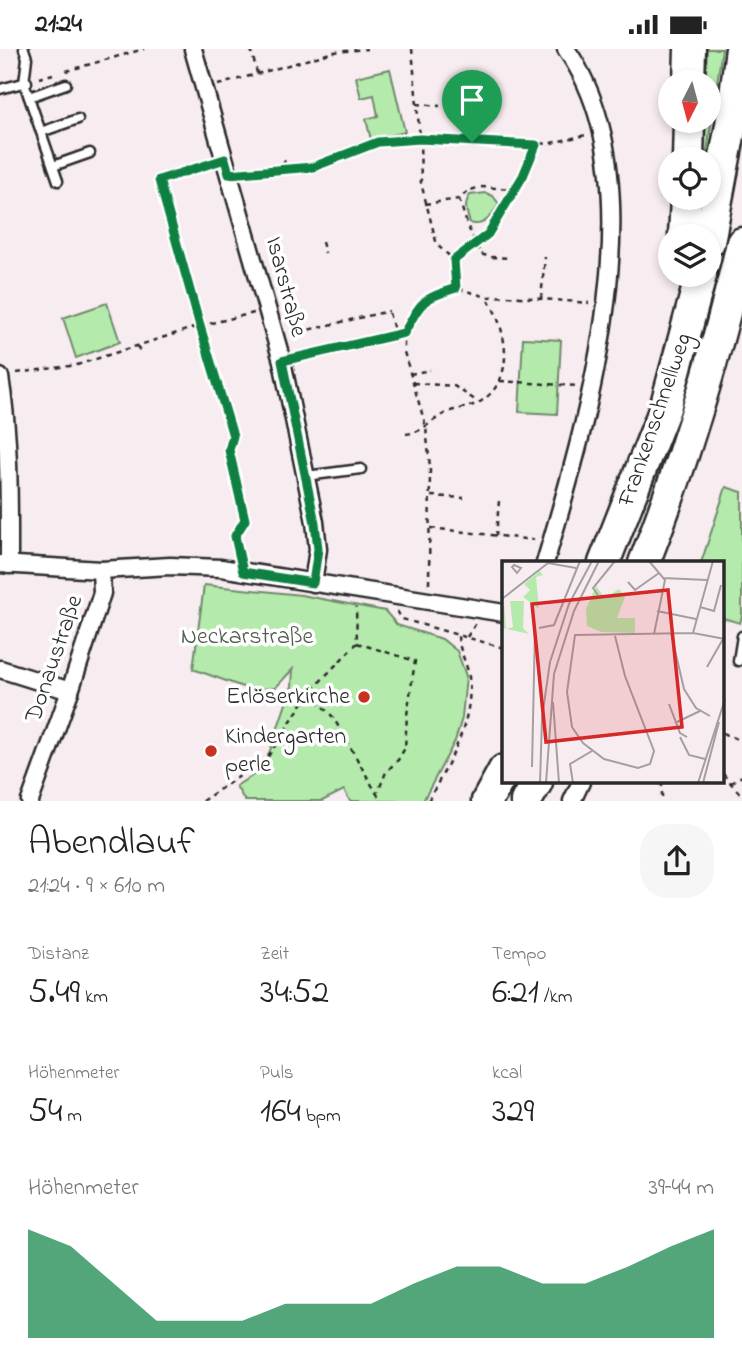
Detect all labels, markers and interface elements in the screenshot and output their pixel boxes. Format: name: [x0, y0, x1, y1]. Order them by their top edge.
text: 21:24: [35, 6, 82, 44]
pin: [442, 70, 502, 142]
north arrow: [658, 70, 721, 133]
map controls: [658, 70, 721, 287]
icon: arrive: [453, 81, 491, 119]
button: locate: [658, 147, 721, 210]
button: layers: [658, 224, 721, 287]
street label: Isarstraße: [255, 233, 315, 341]
street label: Frankenschnellweg: [610, 329, 702, 512]
inset map: [502, 561, 724, 783]
street label: Donaustraße: [17, 590, 93, 728]
park label: Neckarstraße: [181, 620, 313, 655]
place label: Erlöserkirche: [226, 680, 350, 715]
marker: Erlöserkirche: [356, 689, 372, 705]
place label: Kindergarten perle: [225, 720, 346, 783]
marker: Kindergarten perle: [203, 743, 219, 759]
text: Abendlauf: [28, 816, 195, 872]
button: share: [640, 824, 714, 898]
text: 21:24 · 9 × 610 m: [28, 870, 165, 903]
text: Distanz: [28, 941, 89, 968]
text: Zeit: [260, 941, 289, 968]
text: Tempo: [492, 941, 546, 968]
text: 5.49: [28, 968, 80, 1019]
text: 34:52: [260, 968, 329, 1019]
text: 6:21: [492, 968, 539, 1019]
text: km: [80, 984, 108, 1011]
text: /km: [539, 984, 573, 1011]
text: Höhenmeter: [28, 1060, 119, 1087]
text: Puls: [260, 1060, 294, 1087]
text: kcal: [492, 1060, 522, 1087]
text: 54: [28, 1087, 62, 1138]
text: 164: [260, 1087, 301, 1138]
text: 329: [492, 1087, 534, 1138]
text: m: [62, 1103, 82, 1130]
text: bpm: [301, 1103, 341, 1130]
text: Höhenmeter: [28, 1172, 139, 1205]
text: 39–44 m: [648, 1172, 714, 1205]

